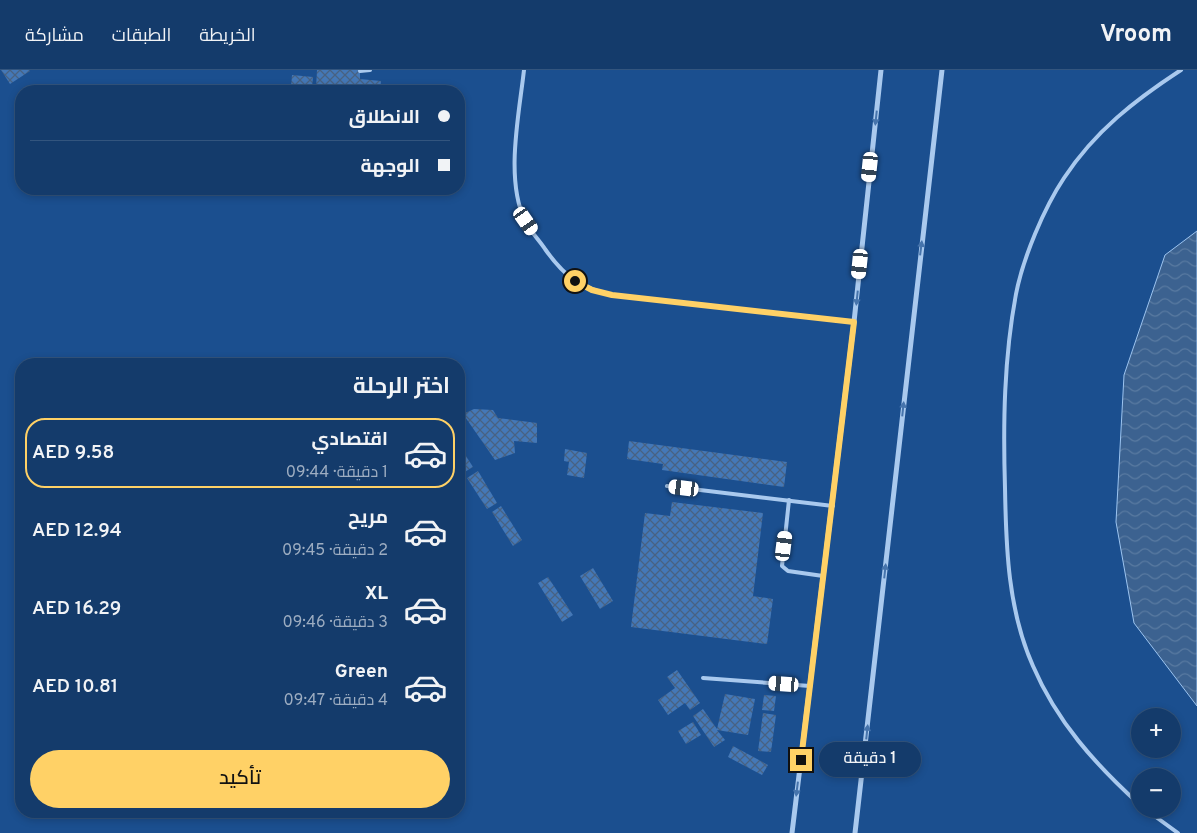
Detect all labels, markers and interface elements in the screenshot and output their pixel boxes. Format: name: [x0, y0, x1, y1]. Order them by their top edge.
text: Vroom: [1100, 20, 1172, 50]
text: مشاركة: [25, 25, 84, 48]
text: الطبقات: [112, 25, 171, 48]
text: الخريطة: [199, 25, 256, 48]
text: الانطلاق: [349, 106, 420, 130]
one-way arrow: [871, 111, 879, 127]
car: [860, 151, 879, 183]
text: الوجهة: [360, 155, 420, 179]
car: [511, 204, 540, 238]
one-way arrow: [917, 240, 925, 256]
car: [850, 248, 869, 280]
route start: [564, 270, 586, 292]
one-way arrow: [853, 290, 861, 306]
text: اختر الرحلة: [353, 374, 450, 401]
one-way arrow: [899, 401, 907, 417]
text: اقتصادي: [312, 428, 388, 452]
icon: car: [403, 431, 448, 476]
text: AED 9.58: [32, 441, 114, 465]
text: 1 دقيقة · 09:44: [286, 463, 388, 483]
car: [668, 479, 699, 497]
text: مريح: [348, 506, 388, 530]
icon: car: [403, 509, 448, 554]
text: AED 12.94: [32, 519, 122, 543]
car: [774, 530, 793, 562]
text: 2 دقيقة · 09:45: [282, 541, 388, 561]
one-way arrow: [881, 563, 889, 579]
text: XL: [365, 582, 388, 606]
icon: car: [403, 587, 448, 632]
text: AED 16.29: [32, 597, 121, 621]
text: 3 دقيقة · 09:46: [283, 613, 388, 633]
text: Green: [335, 660, 388, 684]
icon: car: [403, 665, 448, 710]
text: AED 10.81: [32, 675, 118, 699]
car: [768, 675, 799, 693]
text: 4 دقيقة · 09:47: [284, 691, 388, 711]
map controls: [1131, 708, 1181, 818]
button: +: [1131, 708, 1181, 758]
one-way arrow: [863, 724, 871, 740]
callout: 1 دقيقة: [818, 742, 921, 778]
route end: [790, 749, 812, 771]
text: 1 دقيقة: [844, 749, 896, 769]
button: تأكيد: [30, 750, 450, 808]
button: −: [1131, 768, 1181, 818]
one-way arrow: [793, 781, 801, 797]

